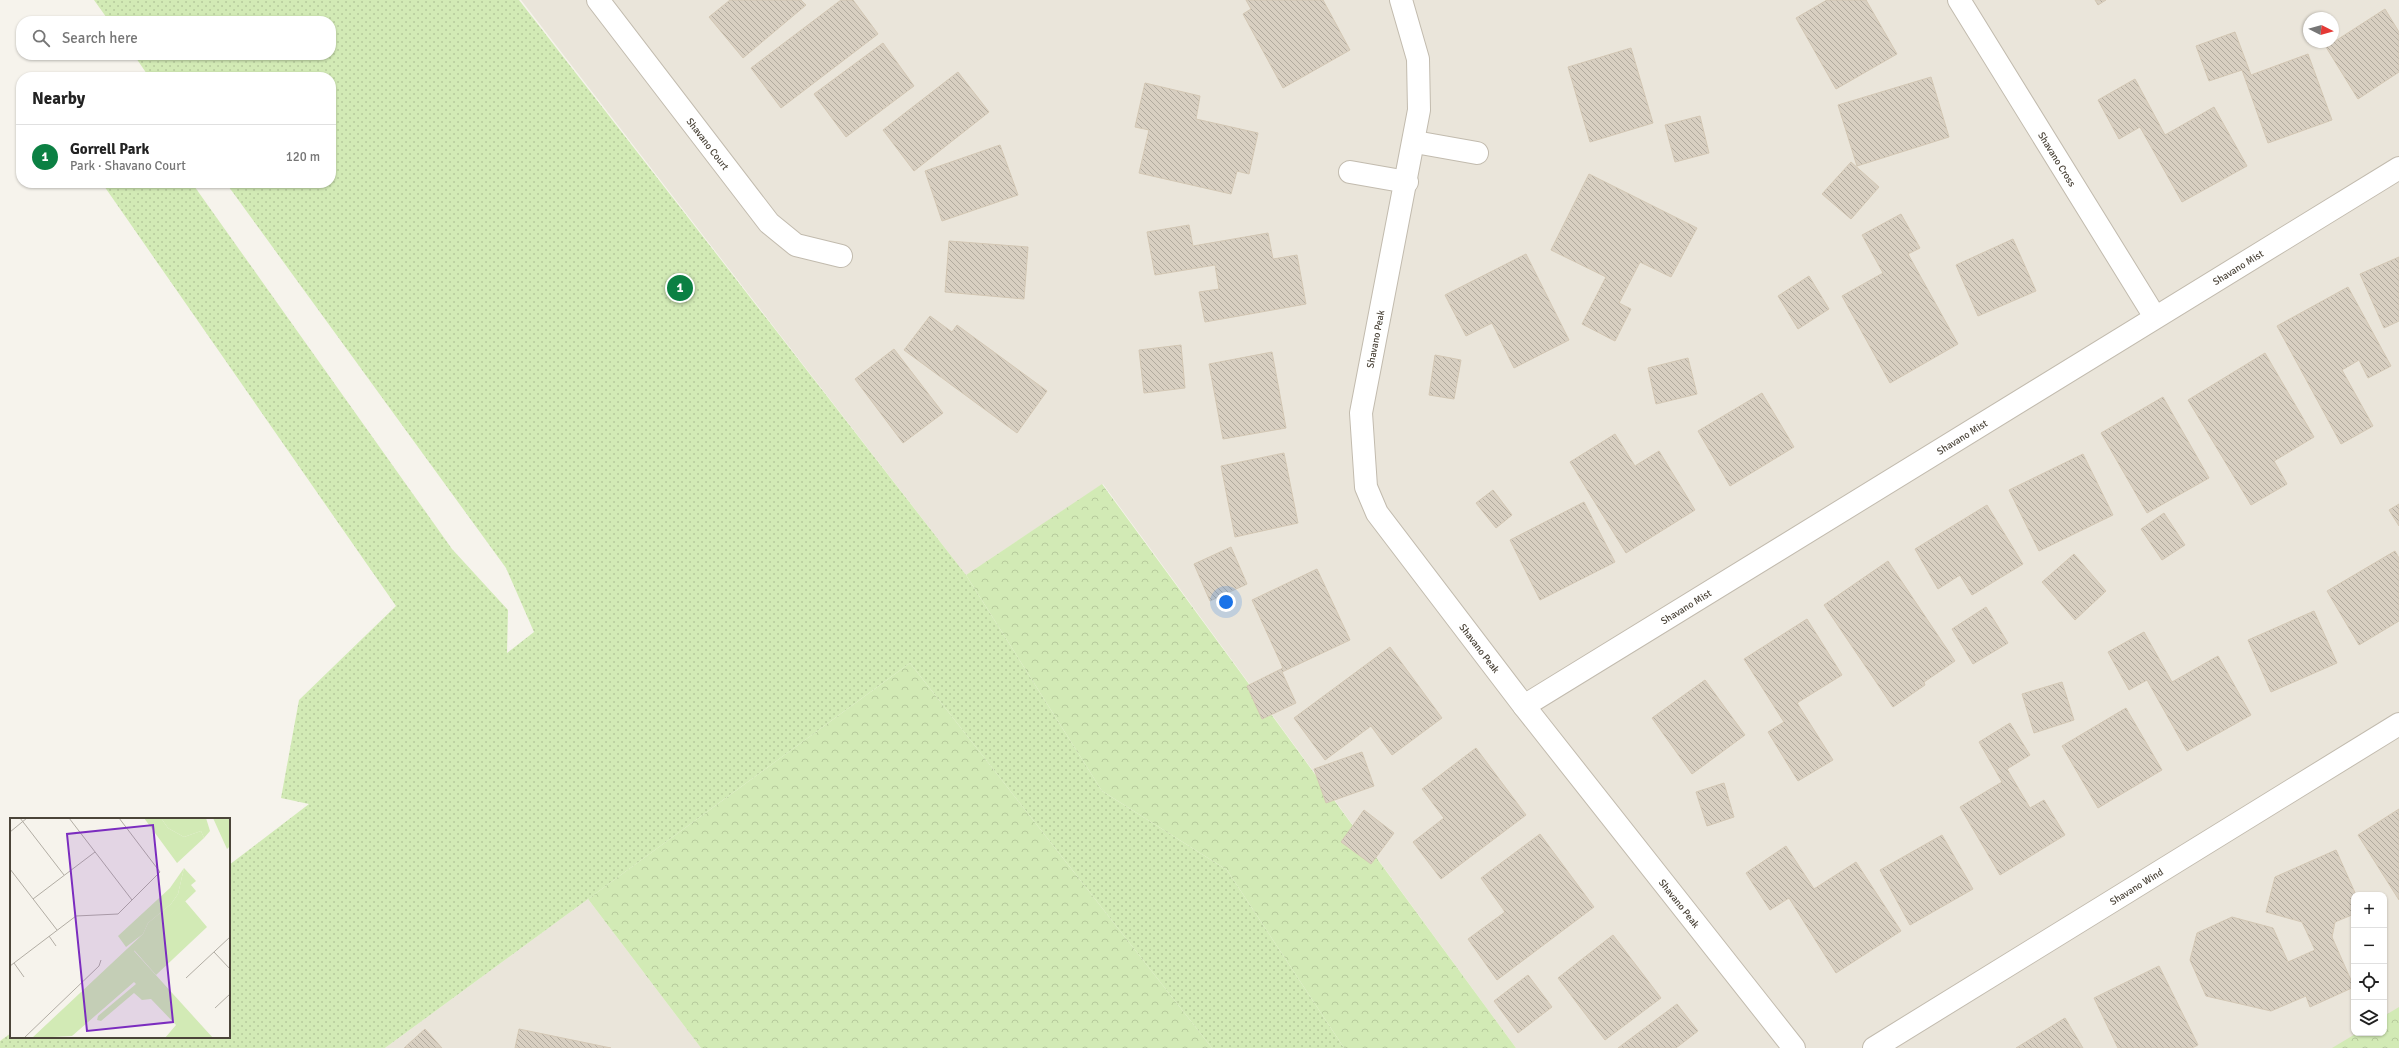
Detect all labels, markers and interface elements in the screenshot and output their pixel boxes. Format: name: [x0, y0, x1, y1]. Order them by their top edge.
north arrow: [2303, 12, 2339, 48]
search box: [16, 16, 336, 60]
icon: search: [30, 27, 52, 49]
text: Search here: [62, 29, 138, 47]
text: Nearby: [32, 88, 85, 109]
street label: Shavano Court: [684, 116, 731, 173]
street label: Shavano Cross: [2035, 130, 2078, 190]
text: Gorrell Park: [70, 140, 149, 158]
text: 1: [41, 149, 49, 165]
text: 120 m: [286, 149, 320, 165]
text: Park · Shavano Court: [70, 158, 186, 174]
street label: Shavano Mist: [2211, 248, 2266, 288]
pin: 1: [667, 273, 693, 303]
street label: Shavano Peak: [1364, 309, 1387, 369]
street label: Shavano Mist: [1935, 417, 1990, 458]
street label: Shavano Mist: [1659, 587, 1714, 627]
your location: [1216, 592, 1236, 612]
street label: Shavano Peak: [1456, 622, 1502, 676]
inset map: [10, 818, 230, 1038]
street label: Shavano Wind: [2108, 866, 2165, 908]
street label: Shavano Peak: [1656, 877, 1702, 931]
map controls: [2351, 892, 2387, 1036]
button: +: [2351, 892, 2387, 928]
button: −: [2351, 928, 2387, 964]
button: locate: [2351, 964, 2387, 1000]
button: layers: [2351, 1000, 2387, 1036]

